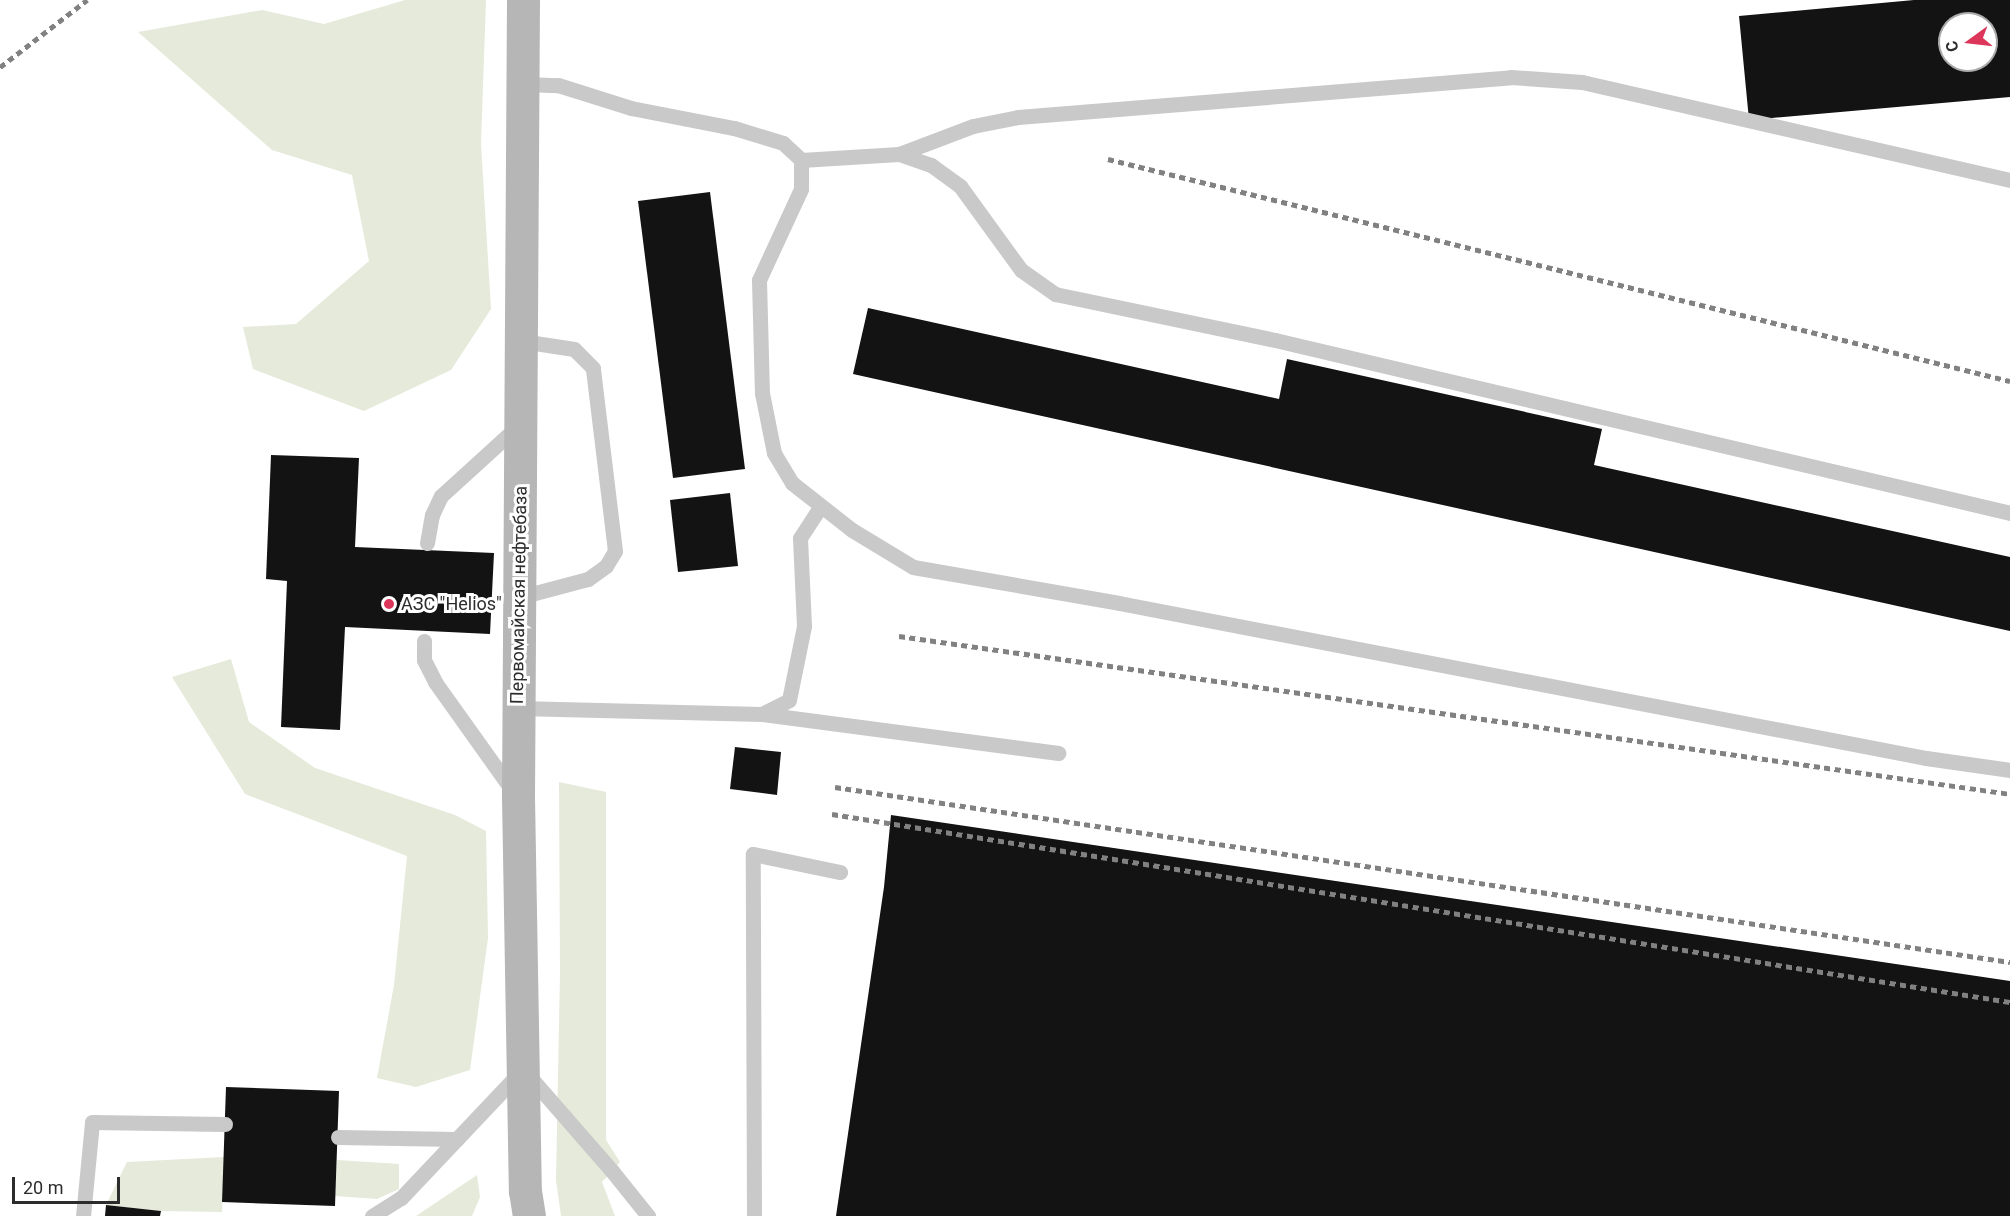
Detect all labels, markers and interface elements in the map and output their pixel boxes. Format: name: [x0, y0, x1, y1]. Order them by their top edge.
north arrow: [1938, 12, 1998, 72]
text: С: [1942, 39, 1963, 54]
street label: Первомайская нефтебаза: [506, 486, 532, 704]
place label: АЗС "Helios": [401, 593, 502, 615]
marker: АЗС "Helios": [382, 597, 396, 611]
scale bar: [15, 1165, 123, 1203]
text: 20 m: [23, 1177, 63, 1198]

